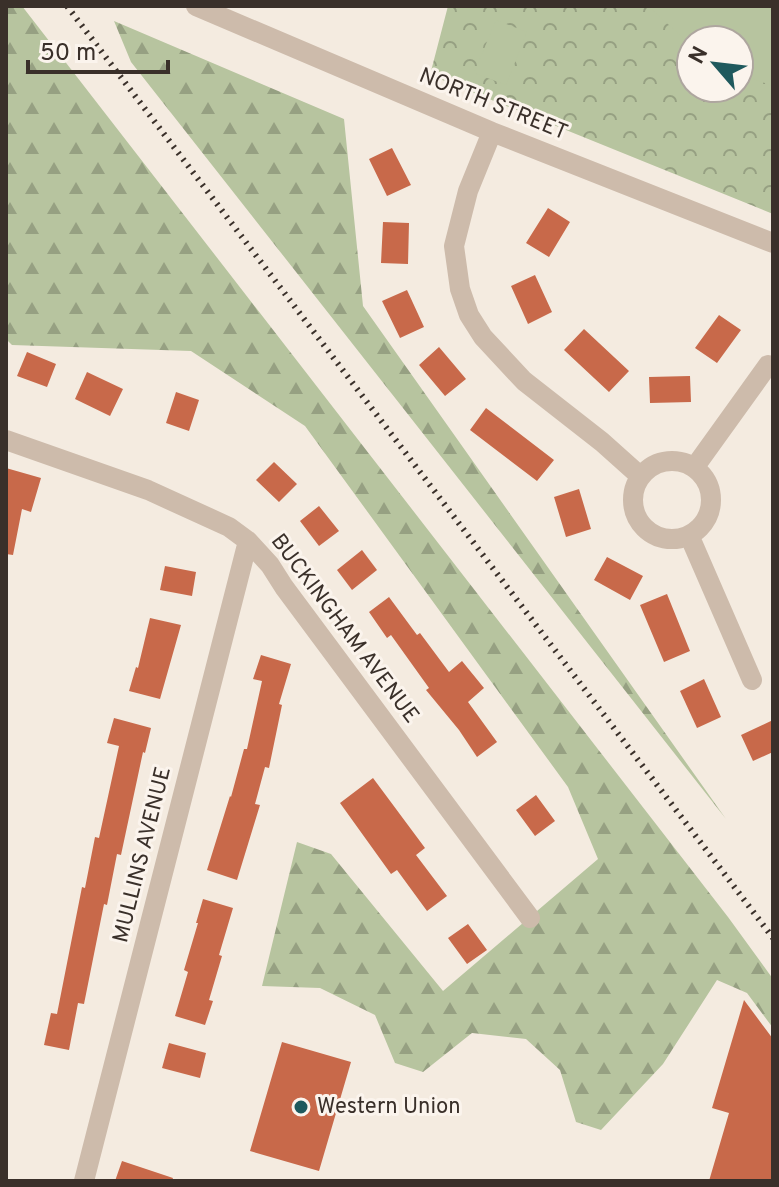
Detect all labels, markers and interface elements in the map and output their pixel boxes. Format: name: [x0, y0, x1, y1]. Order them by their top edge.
scale bar: [28, 24, 168, 74]
north arrow: [675, 24, 755, 104]
text: 50 m: [40, 39, 96, 69]
text: N: [684, 42, 715, 69]
street label: NORTH STREET: [415, 63, 571, 147]
street label: BUCKINGHAM AVENUE: [264, 529, 424, 729]
street label: MULLINS AVENUE: [108, 764, 178, 946]
place label: Western Union: [317, 1094, 461, 1121]
marker: Western Union: [292, 1098, 310, 1116]

